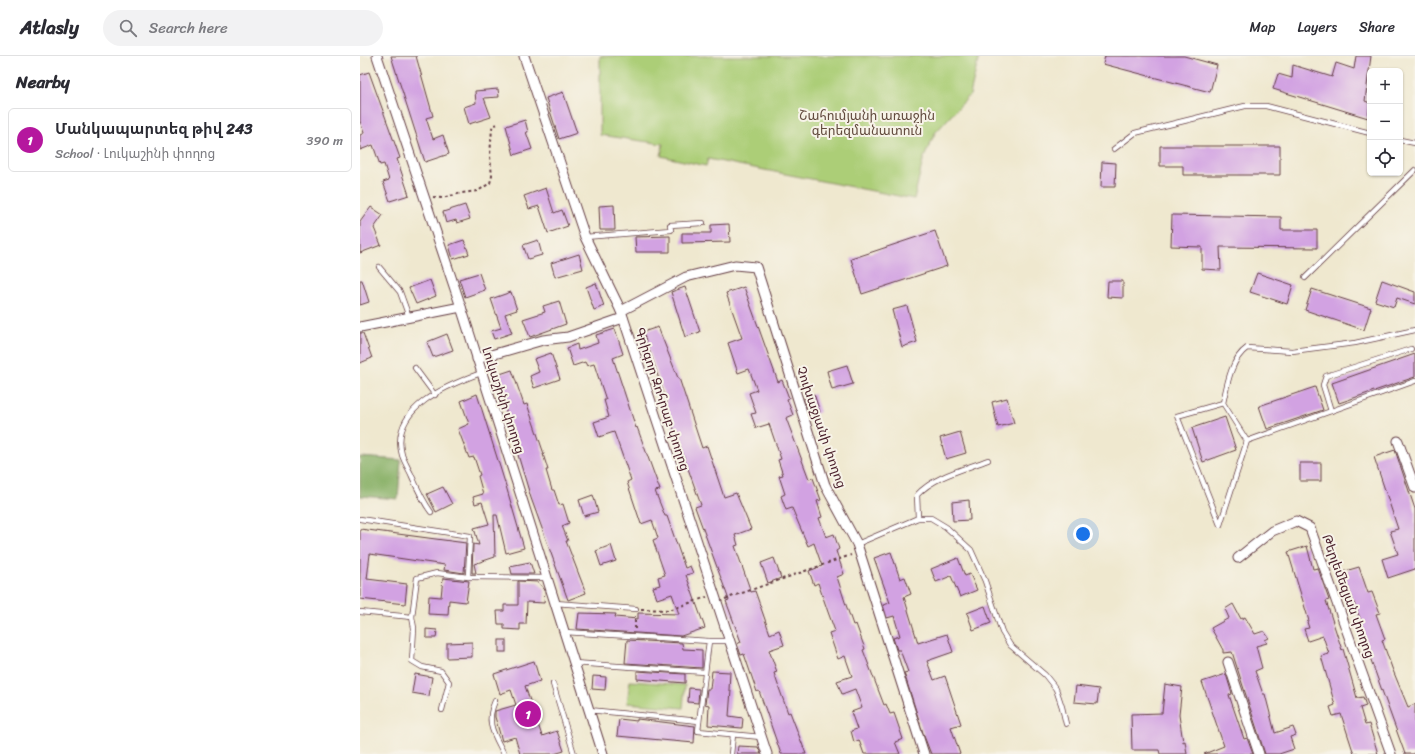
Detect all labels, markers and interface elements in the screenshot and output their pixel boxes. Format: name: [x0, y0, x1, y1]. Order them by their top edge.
search box: [103, 10, 383, 46]
text: Atlasly: [20, 11, 79, 44]
text: Search here: [149, 15, 228, 41]
text: Map: [1250, 15, 1275, 40]
text: Layers: [1297, 15, 1337, 40]
text: Share: [1359, 15, 1395, 40]
icon: search: [117, 17, 139, 39]
text: Nearby: [16, 67, 70, 97]
map controls: [1367, 68, 1403, 176]
button: +: [1367, 68, 1403, 104]
park label: Շահումյանի առաջին գերեզմանատուն: [799, 104, 935, 142]
button: −: [1367, 104, 1403, 140]
text: Մանկապարտեզ թիվ 243: [55, 116, 253, 142]
text: 1: [27, 129, 33, 152]
text: 390 m: [306, 129, 343, 152]
button: locate: [1367, 140, 1403, 176]
text: School · Լուկաշինի փողոց: [55, 142, 215, 165]
street label: Գրիգոր Զոհրաբ փողոց: [628, 324, 697, 474]
street label: Լուկաշինի փողոց: [475, 343, 532, 457]
street label: Չուխաջյանի փողոց: [790, 363, 853, 491]
your location: [1073, 524, 1093, 544]
street label: Թերլեմեզյան փողոց: [1315, 531, 1382, 662]
pin: 1: [515, 699, 541, 729]

